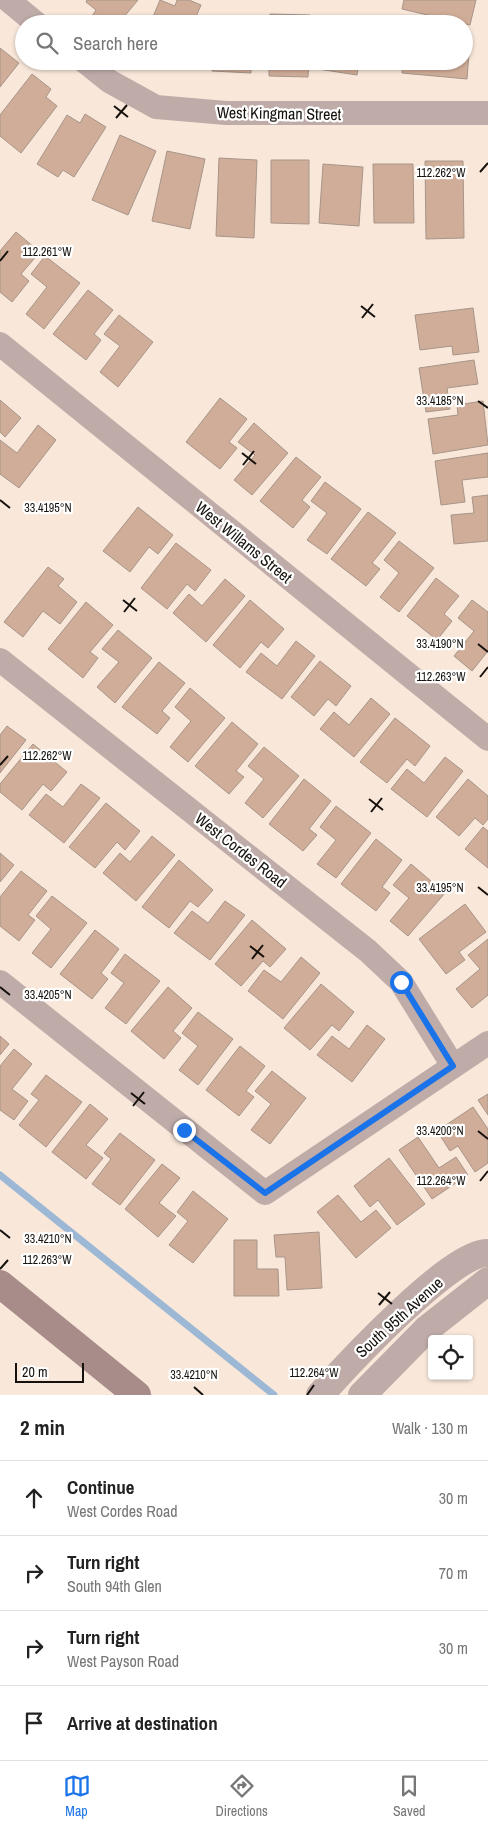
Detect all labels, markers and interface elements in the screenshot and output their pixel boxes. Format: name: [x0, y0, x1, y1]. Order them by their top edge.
search box: [15, 15, 473, 70]
icon: search: [33, 29, 61, 57]
text: Search here: [73, 30, 158, 56]
street label: West Kingman Street: [217, 101, 342, 125]
text: 112.262°W: [417, 165, 466, 181]
text: 112.261°W: [23, 244, 72, 260]
text: 33.4185°N: [416, 393, 464, 409]
street label: West Willams Street: [191, 496, 297, 588]
text: 33.4195°N: [24, 500, 72, 516]
text: 33.4190°N: [416, 636, 464, 652]
text: 112.263°W: [417, 669, 466, 685]
text: 112.262°W: [23, 748, 72, 764]
street label: West Cordes Road: [191, 807, 291, 893]
text: 33.4195°N: [416, 880, 464, 896]
route start: [390, 971, 413, 994]
text: 33.4205°N: [24, 987, 72, 1003]
route end: [173, 1119, 196, 1142]
text: 33.4200°N: [416, 1123, 464, 1139]
text: 112.264°W: [417, 1173, 466, 1189]
text: 33.4210°N: [24, 1231, 72, 1247]
text: 112.263°W: [23, 1252, 72, 1268]
street label: South 95th Avenue: [351, 1272, 447, 1362]
map controls: [428, 1335, 473, 1380]
button: locate: [428, 1335, 473, 1380]
scale bar: [15, 1360, 84, 1383]
text: 20 m: [22, 1363, 48, 1381]
text: 112.264°W: [290, 1365, 339, 1381]
text: 33.4210°N: [170, 1367, 218, 1383]
text: 2 min: [20, 1413, 65, 1442]
text: Walk · 130 m: [392, 1417, 468, 1439]
text: Continue: [67, 1474, 135, 1500]
icon: ahead: [20, 1484, 48, 1512]
text: 30 m: [439, 1487, 468, 1509]
text: West Cordes Road: [67, 1500, 178, 1522]
text: Turn right: [67, 1549, 139, 1575]
icon: right: [20, 1559, 48, 1587]
text: 70 m: [439, 1562, 468, 1584]
text: South 94th Glen: [67, 1575, 162, 1597]
text: Turn right: [67, 1624, 139, 1650]
icon: right: [20, 1634, 48, 1662]
text: 30 m: [439, 1637, 468, 1659]
text: West Payson Road: [67, 1650, 179, 1672]
icon: arrive: [20, 1709, 48, 1737]
text: Arrive at destination: [67, 1710, 218, 1736]
tab: Map: [63, 1772, 91, 1820]
tab: Directions: [216, 1772, 268, 1820]
tab: Saved: [393, 1772, 425, 1820]

